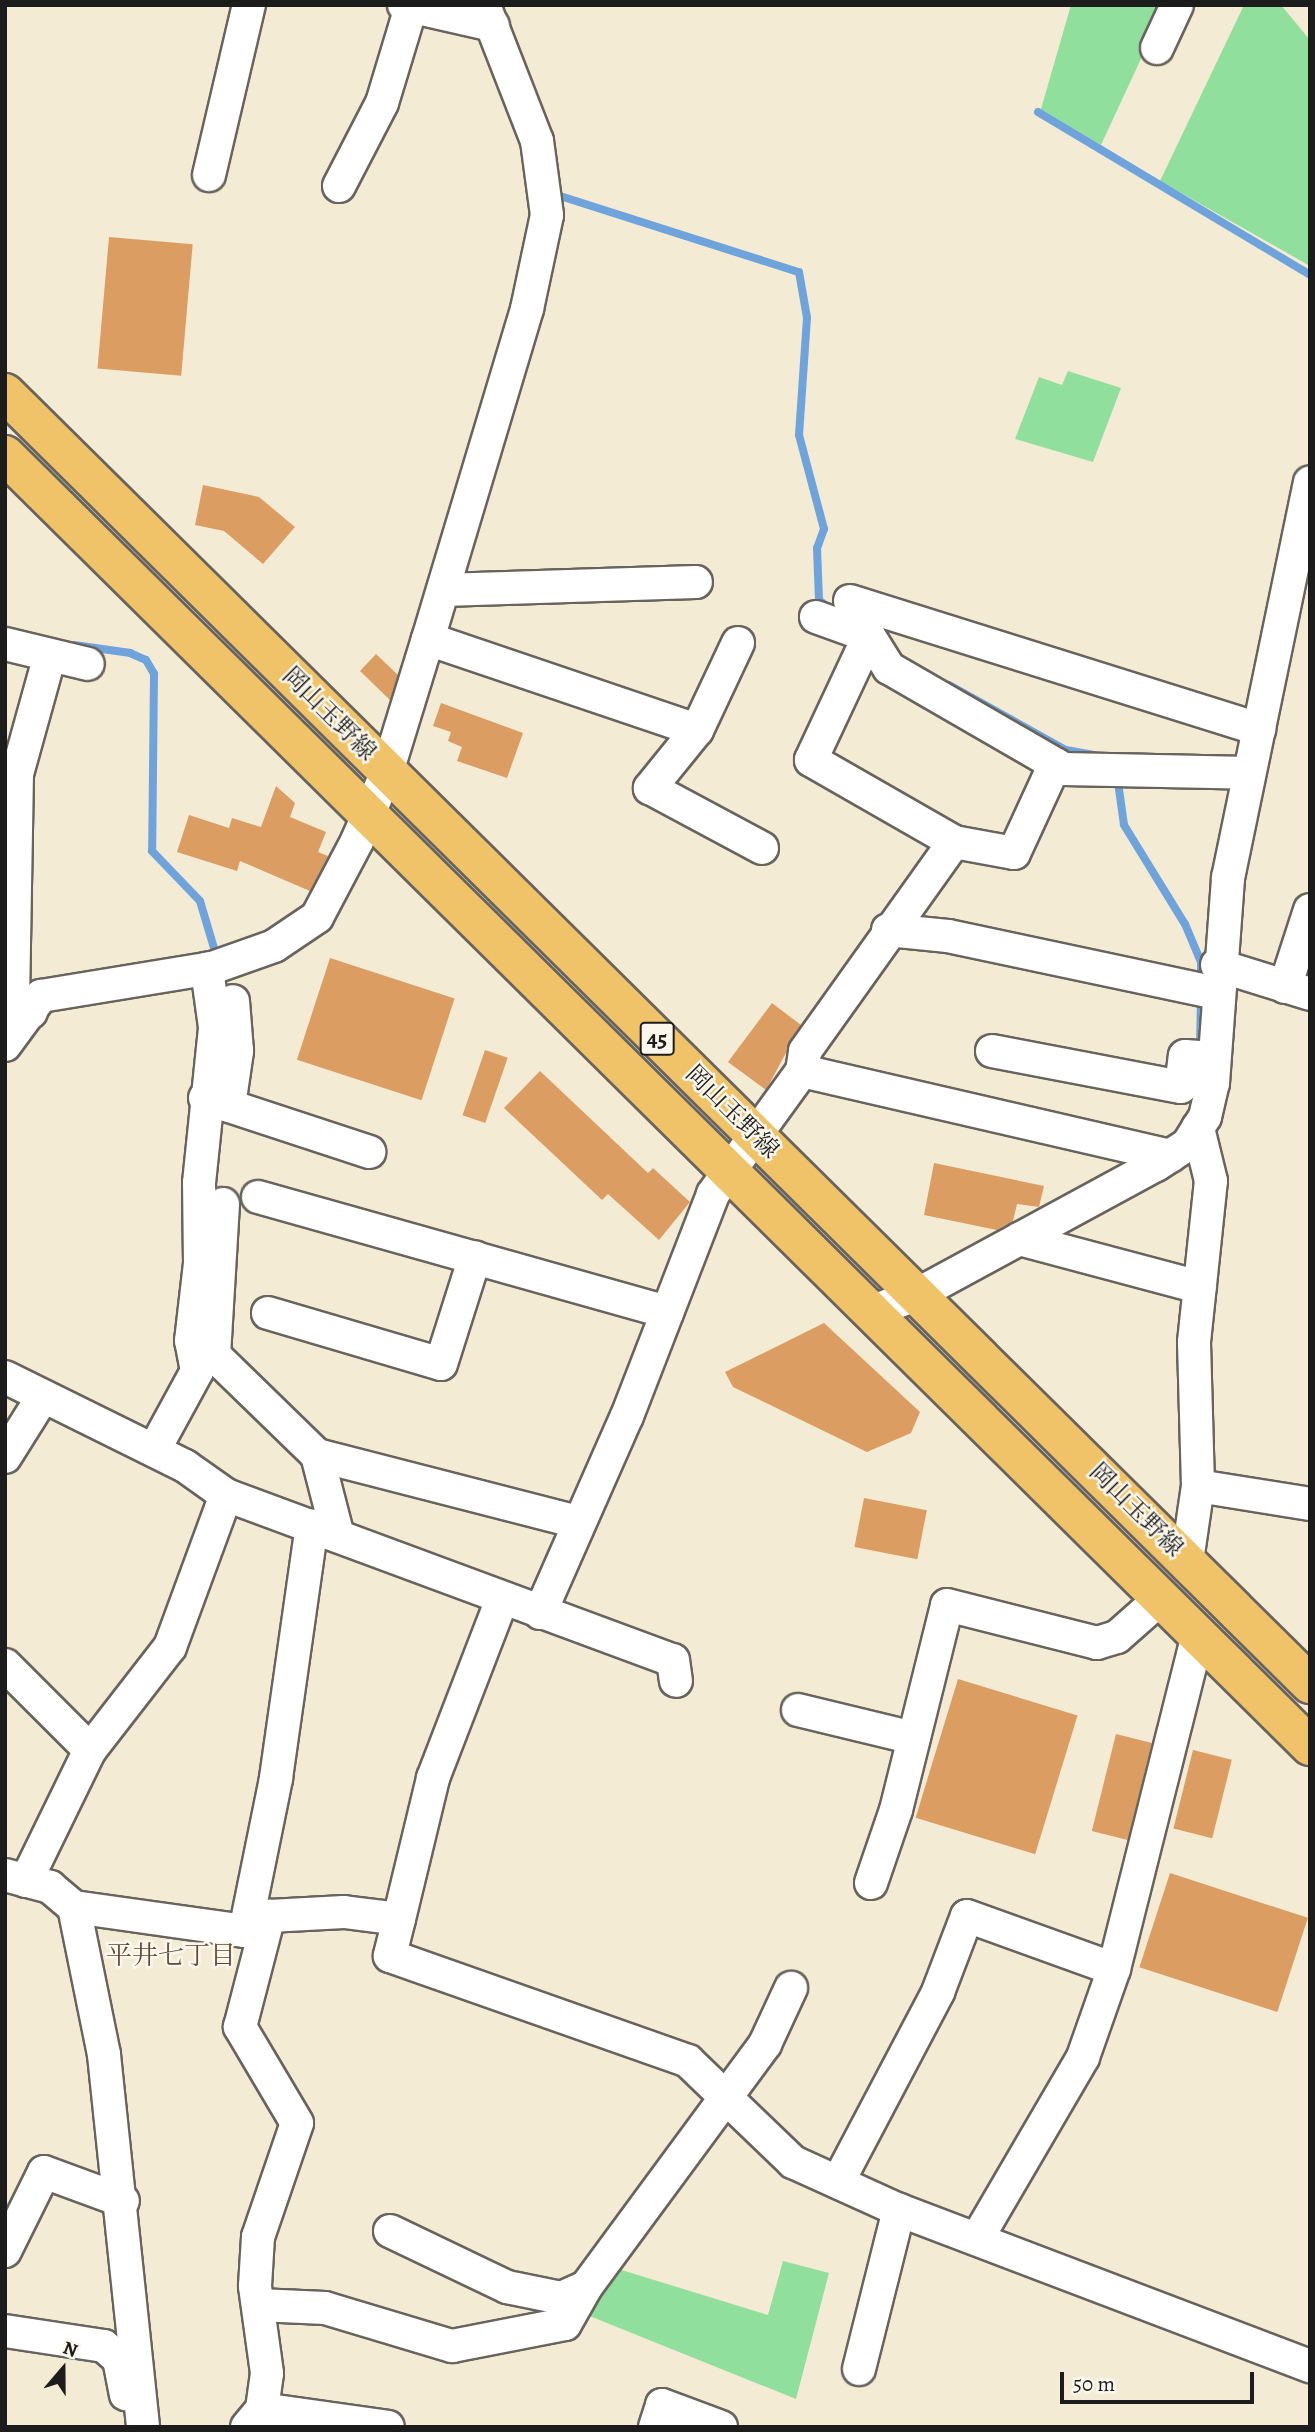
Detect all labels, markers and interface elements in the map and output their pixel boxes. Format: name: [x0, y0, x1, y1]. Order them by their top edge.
street label: 岡山玉野線: [276, 661, 382, 767]
road number: 45: [640, 1020, 674, 1058]
street label: 岡山玉野線: [679, 1059, 785, 1165]
street label: 岡山玉野線: [1083, 1457, 1189, 1563]
district label: 平井七丁目: [106, 1940, 236, 1972]
north arrow: [28, 2334, 98, 2404]
text: N: [59, 2335, 81, 2364]
scale bar: [1063, 2358, 1257, 2402]
text: 50 m: [1073, 2370, 1115, 2398]

